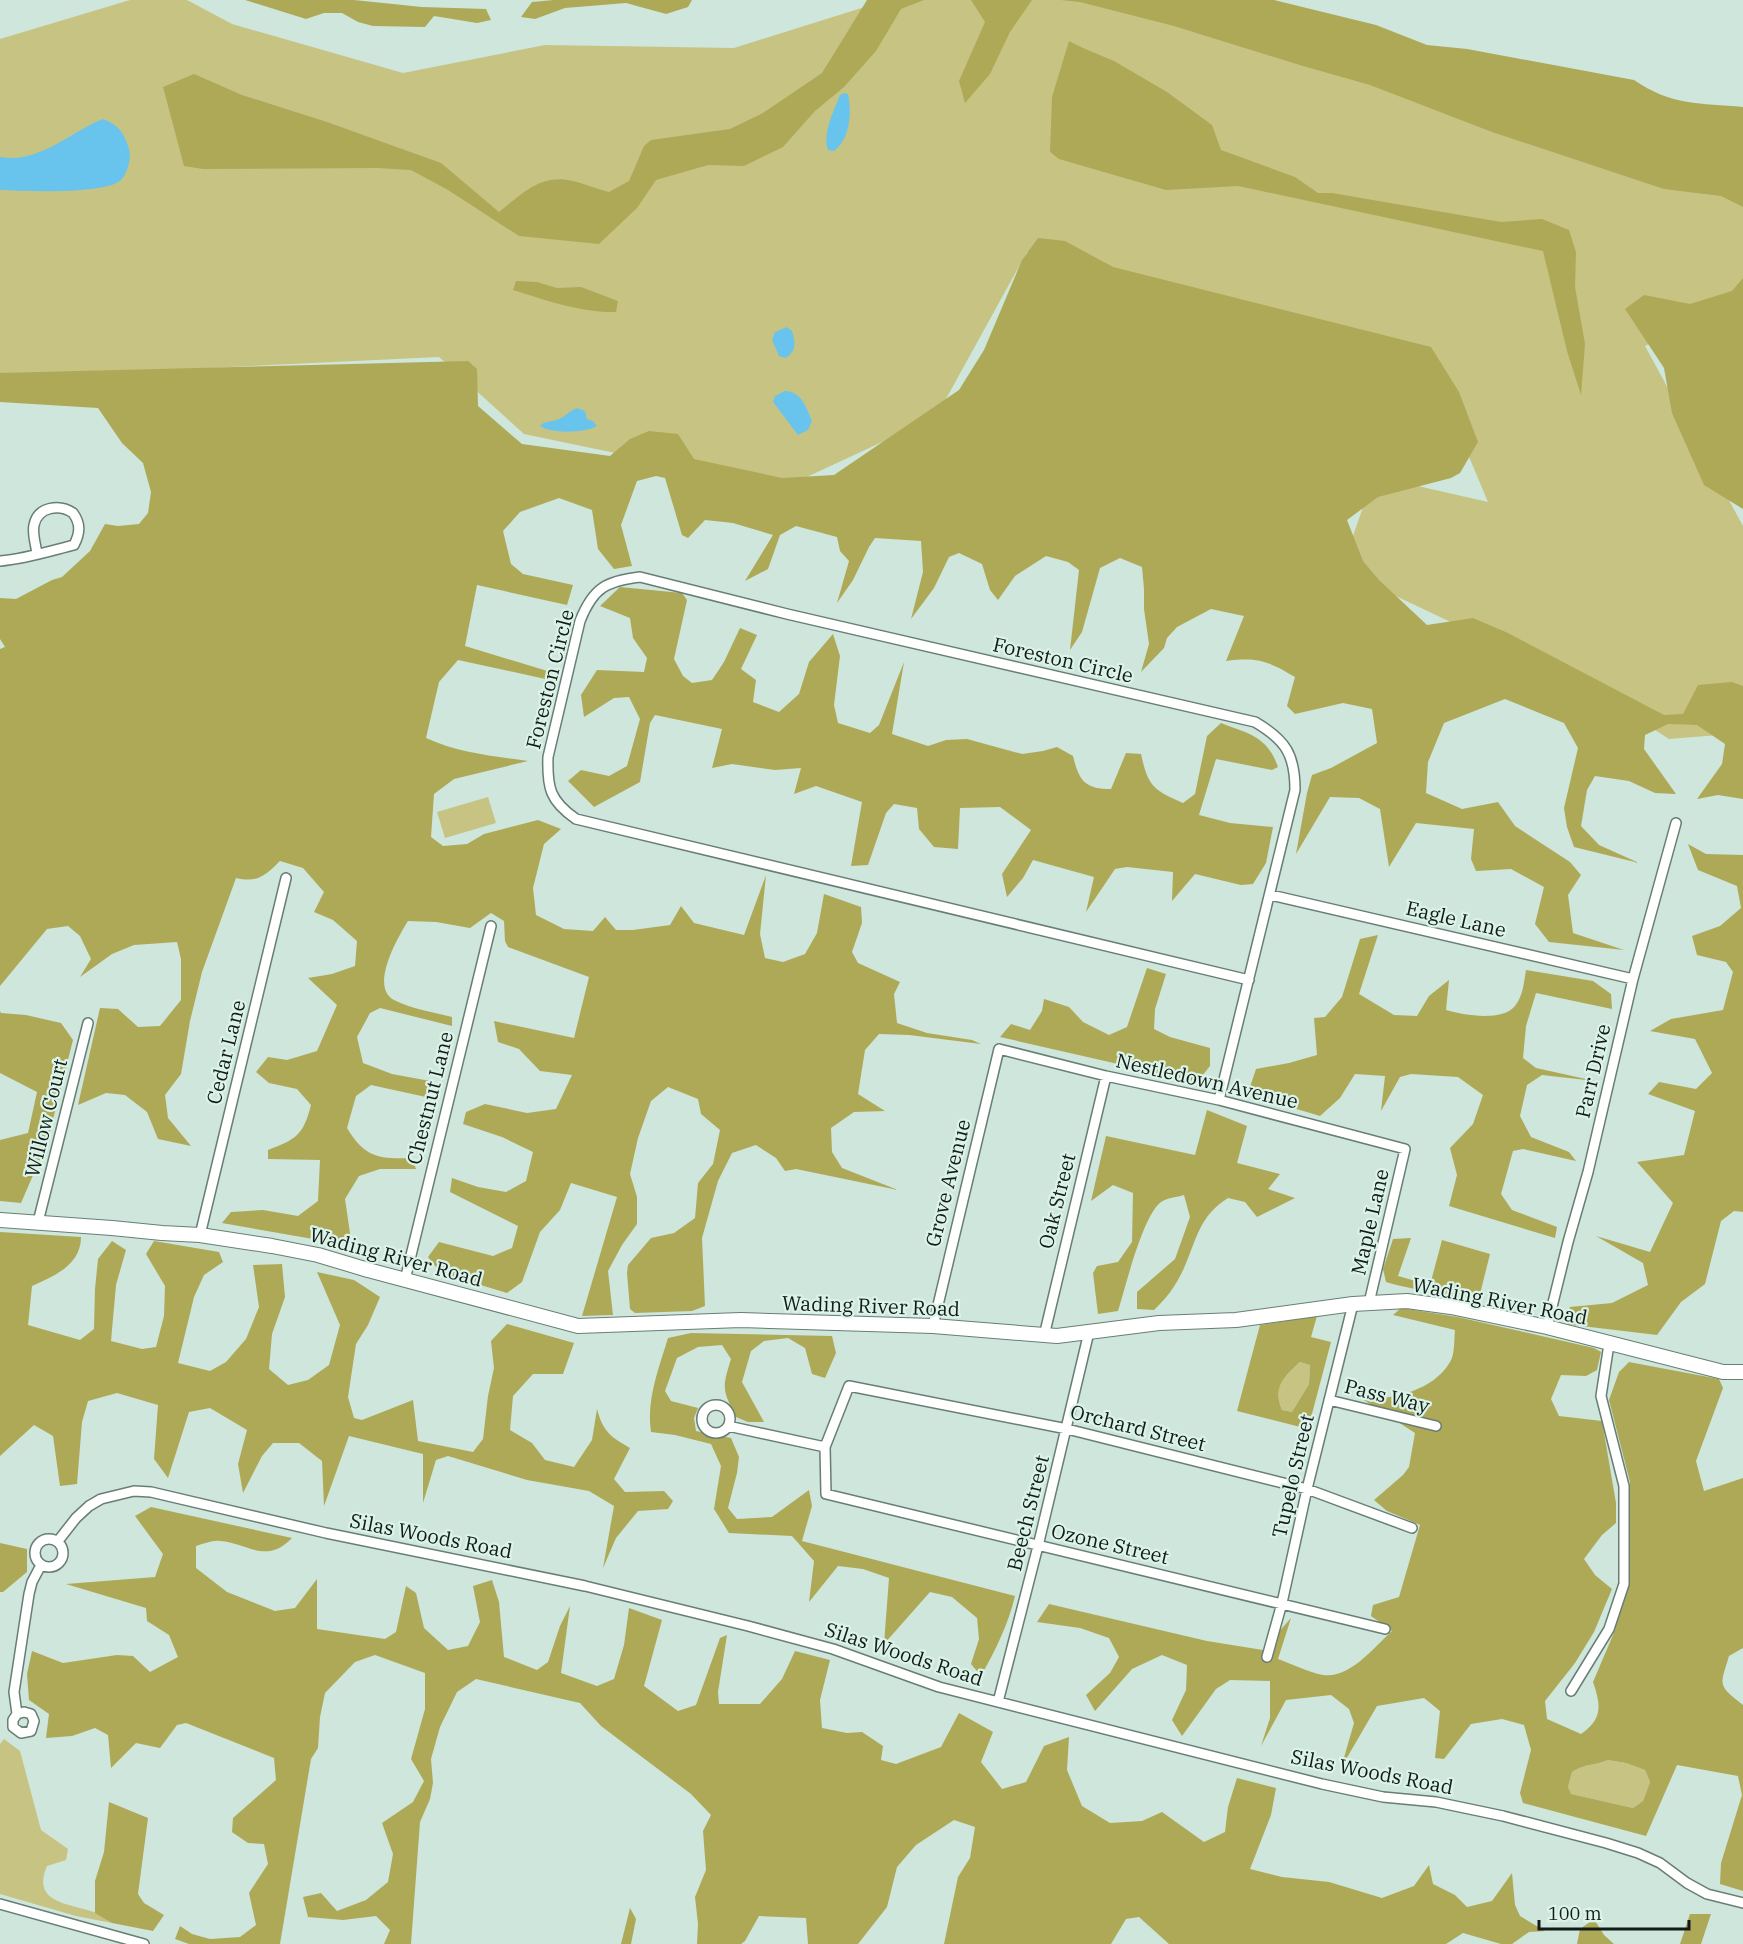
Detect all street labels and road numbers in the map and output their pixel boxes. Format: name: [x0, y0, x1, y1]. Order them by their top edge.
street label: Foreston Circle: [519, 606, 580, 752]
street label: Foreston Circle: [990, 630, 1136, 689]
street label: Eagle Lane: [1403, 894, 1509, 943]
street label: Cedar Lane: [200, 997, 252, 1107]
street label: Parr Drive: [1569, 1021, 1616, 1121]
street label: Chestnut Lane: [400, 1029, 459, 1167]
street label: Nestledown Avenue: [1113, 1046, 1301, 1115]
street label: Willow Court: [18, 1056, 73, 1180]
street label: Grove Avenue: [919, 1116, 976, 1249]
street label: Oak Street: [1032, 1150, 1081, 1252]
street label: Maple Lane: [1344, 1166, 1395, 1278]
street label: Wading River Road: [307, 1220, 486, 1293]
street label: Wading River Road: [1410, 1270, 1590, 1331]
street label: Wading River Road: [782, 1289, 960, 1322]
street label: Pass Way: [1342, 1372, 1433, 1419]
street label: Orchard Street: [1068, 1398, 1209, 1457]
street label: Tupelo Street: [1265, 1411, 1320, 1540]
street label: Beech Street: [1000, 1452, 1055, 1574]
street label: Silas Woods Road: [348, 1507, 515, 1565]
street label: Ozone Street: [1049, 1517, 1172, 1570]
street label: Silas Woods Road: [821, 1615, 987, 1692]
street label: Silas Woods Road: [1289, 1743, 1456, 1801]

